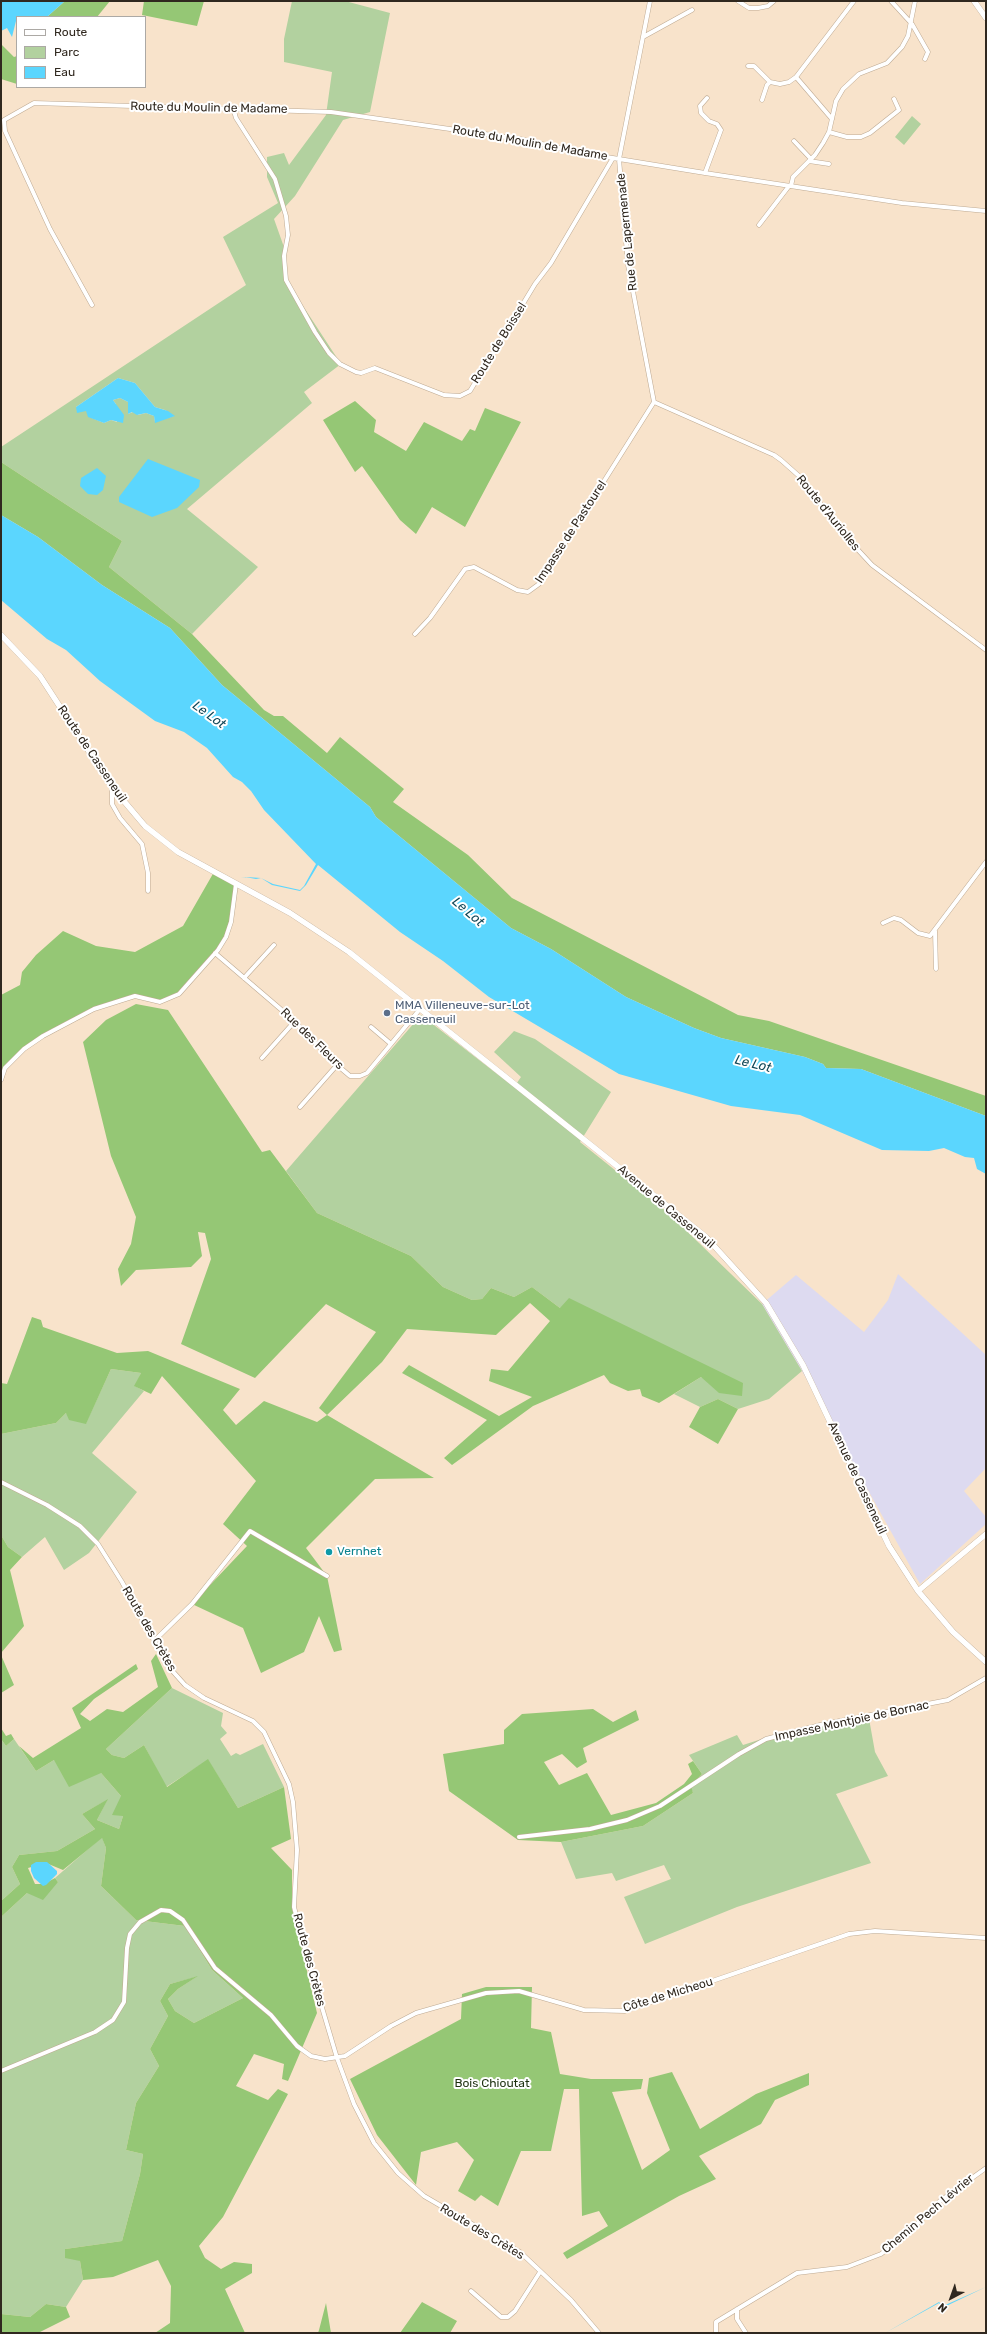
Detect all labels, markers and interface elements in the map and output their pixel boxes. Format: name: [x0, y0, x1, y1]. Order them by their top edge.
legend: [16, 16, 146, 88]
text: Route: [54, 25, 87, 39]
text: Parc: [54, 45, 79, 59]
text: Eau: [54, 65, 75, 79]
street label: Route du Moulin de Madame: [130, 99, 288, 117]
street label: Route du Moulin de Madame: [451, 122, 609, 164]
street label: Rue de Lapermenade: [614, 172, 640, 292]
street label: Route de Boissel: [468, 300, 530, 386]
street label: Route d'Auriolles: [793, 472, 863, 554]
street label: Impasse de Pastourel: [532, 478, 610, 586]
water label: Le Lot: [189, 698, 229, 732]
street label: Route de Casseneuil: [54, 703, 130, 805]
water label: Le Lot: [449, 894, 487, 930]
place label: MMA Villeneuve-sur-Lot Casseneuil: [395, 999, 530, 1027]
street label: Rue des Fleurs: [277, 1005, 347, 1073]
marker: MMA Villeneuve-sur-Lot Casseneuil: [382, 1008, 392, 1018]
water label: Le Lot: [733, 1052, 773, 1076]
street label: Avenue de Casseneuil: [614, 1162, 718, 1252]
street label: Avenue de Casseneuil: [825, 1419, 889, 1537]
place label: Vernhet: [337, 1545, 381, 1559]
marker: Vernhet: [324, 1547, 334, 1557]
street label: Route des Crètes: [119, 1584, 179, 1674]
street label: Impasse Montjoie de Bornac: [774, 1698, 930, 1744]
street label: Route des Crètes: [290, 1912, 328, 2008]
street label: Côte de Micheou: [621, 1974, 715, 2016]
park label: Bois Chioutat: [454, 2077, 530, 2091]
street label: Chemin Pech Lévrier: [879, 2171, 977, 2257]
street label: Route des Crètes: [437, 2201, 527, 2263]
north arrow: [931, 2278, 971, 2318]
text: N: [936, 2300, 950, 2315]

